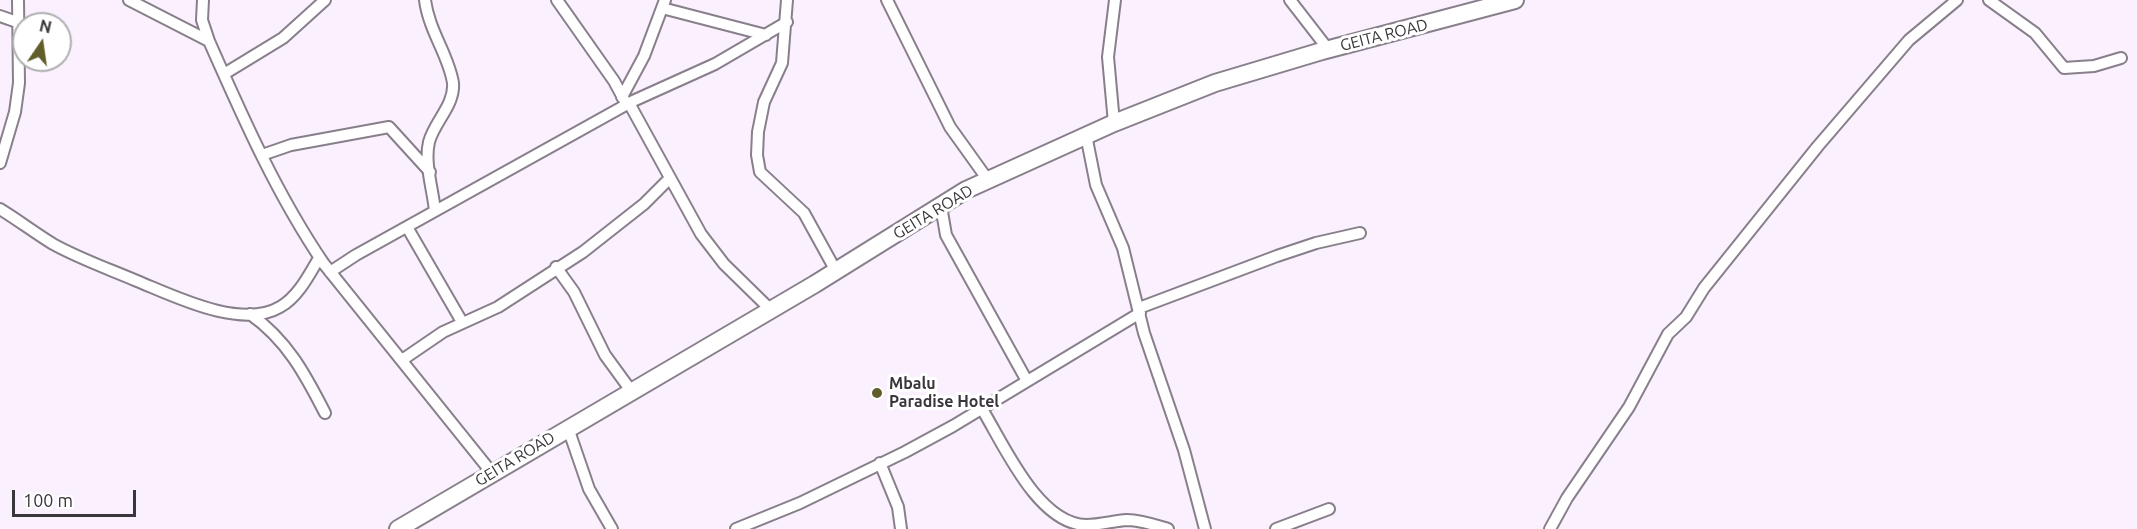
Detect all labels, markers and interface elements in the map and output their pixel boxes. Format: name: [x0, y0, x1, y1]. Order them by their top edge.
north arrow: [12, 12, 72, 72]
street label: GEITA ROAD: [1338, 15, 1430, 55]
text: N: [38, 16, 53, 37]
street label: GEITA ROAD: [890, 181, 976, 243]
place label: Mbalu Paradise Hotel: [889, 374, 999, 412]
marker: Mbalu Paradise Hotel: [870, 386, 884, 400]
street label: GEITA ROAD: [472, 428, 558, 490]
scale bar: [15, 478, 140, 516]
text: 100 m: [23, 490, 73, 510]

